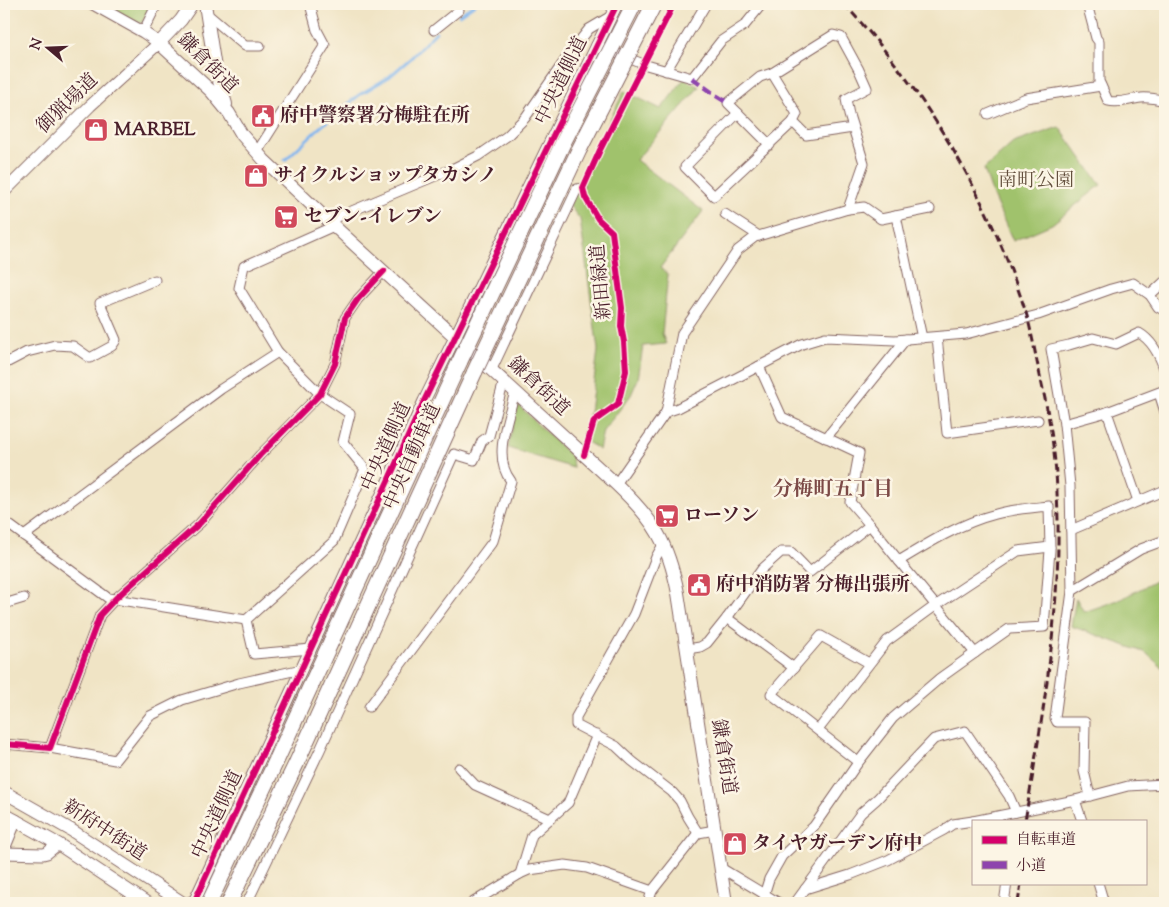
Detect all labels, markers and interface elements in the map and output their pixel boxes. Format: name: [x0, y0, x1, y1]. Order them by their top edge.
north arrow: [22, 22, 72, 72]
street label: 鎌倉街道: [171, 28, 243, 100]
street label: 中央道側道: [529, 32, 595, 130]
text: N: [26, 36, 49, 53]
street label: 御猟場道: [31, 68, 105, 140]
public building icon: 府中警察署分梅駐在所: [250, 103, 276, 129]
place label: 府中警察署分梅駐在所: [280, 103, 470, 130]
shop icon: MARBEL: [83, 117, 109, 143]
place label: MARBEL: [114, 117, 196, 144]
shop icon: サイクルショップタカシノ: [243, 163, 269, 189]
place label: サイクルショップタカシノ: [274, 163, 497, 190]
park label: 南町公園: [998, 168, 1074, 195]
supermarket icon: セブン-イレブン: [273, 204, 299, 230]
place label: セブン-イレブン: [304, 204, 442, 231]
street label: 新田緑道: [585, 243, 619, 321]
street label: 鎌倉街道: [501, 351, 575, 423]
street label: 中央道側道: [355, 398, 419, 496]
street label: 中央自動車道: [377, 399, 449, 515]
district label: 分梅町五丁目: [773, 476, 893, 505]
supermarket icon: ローソン: [654, 503, 680, 529]
place label: ローソン: [684, 503, 759, 530]
public building icon: 府中消防署 分梅出張所: [686, 572, 712, 598]
place label: 府中消防署 分梅出張所: [716, 572, 910, 599]
street label: 鎌倉街道: [704, 717, 742, 797]
street label: 中央道側道: [186, 766, 250, 864]
street label: 新府中街道: [57, 794, 151, 868]
legend: [972, 820, 1146, 884]
text: 自転車道: [1016, 830, 1076, 851]
shop icon: タイヤガーデン府中: [722, 831, 748, 857]
place label: タイヤガーデン府中: [752, 831, 922, 858]
text: 小道: [1016, 856, 1046, 877]

